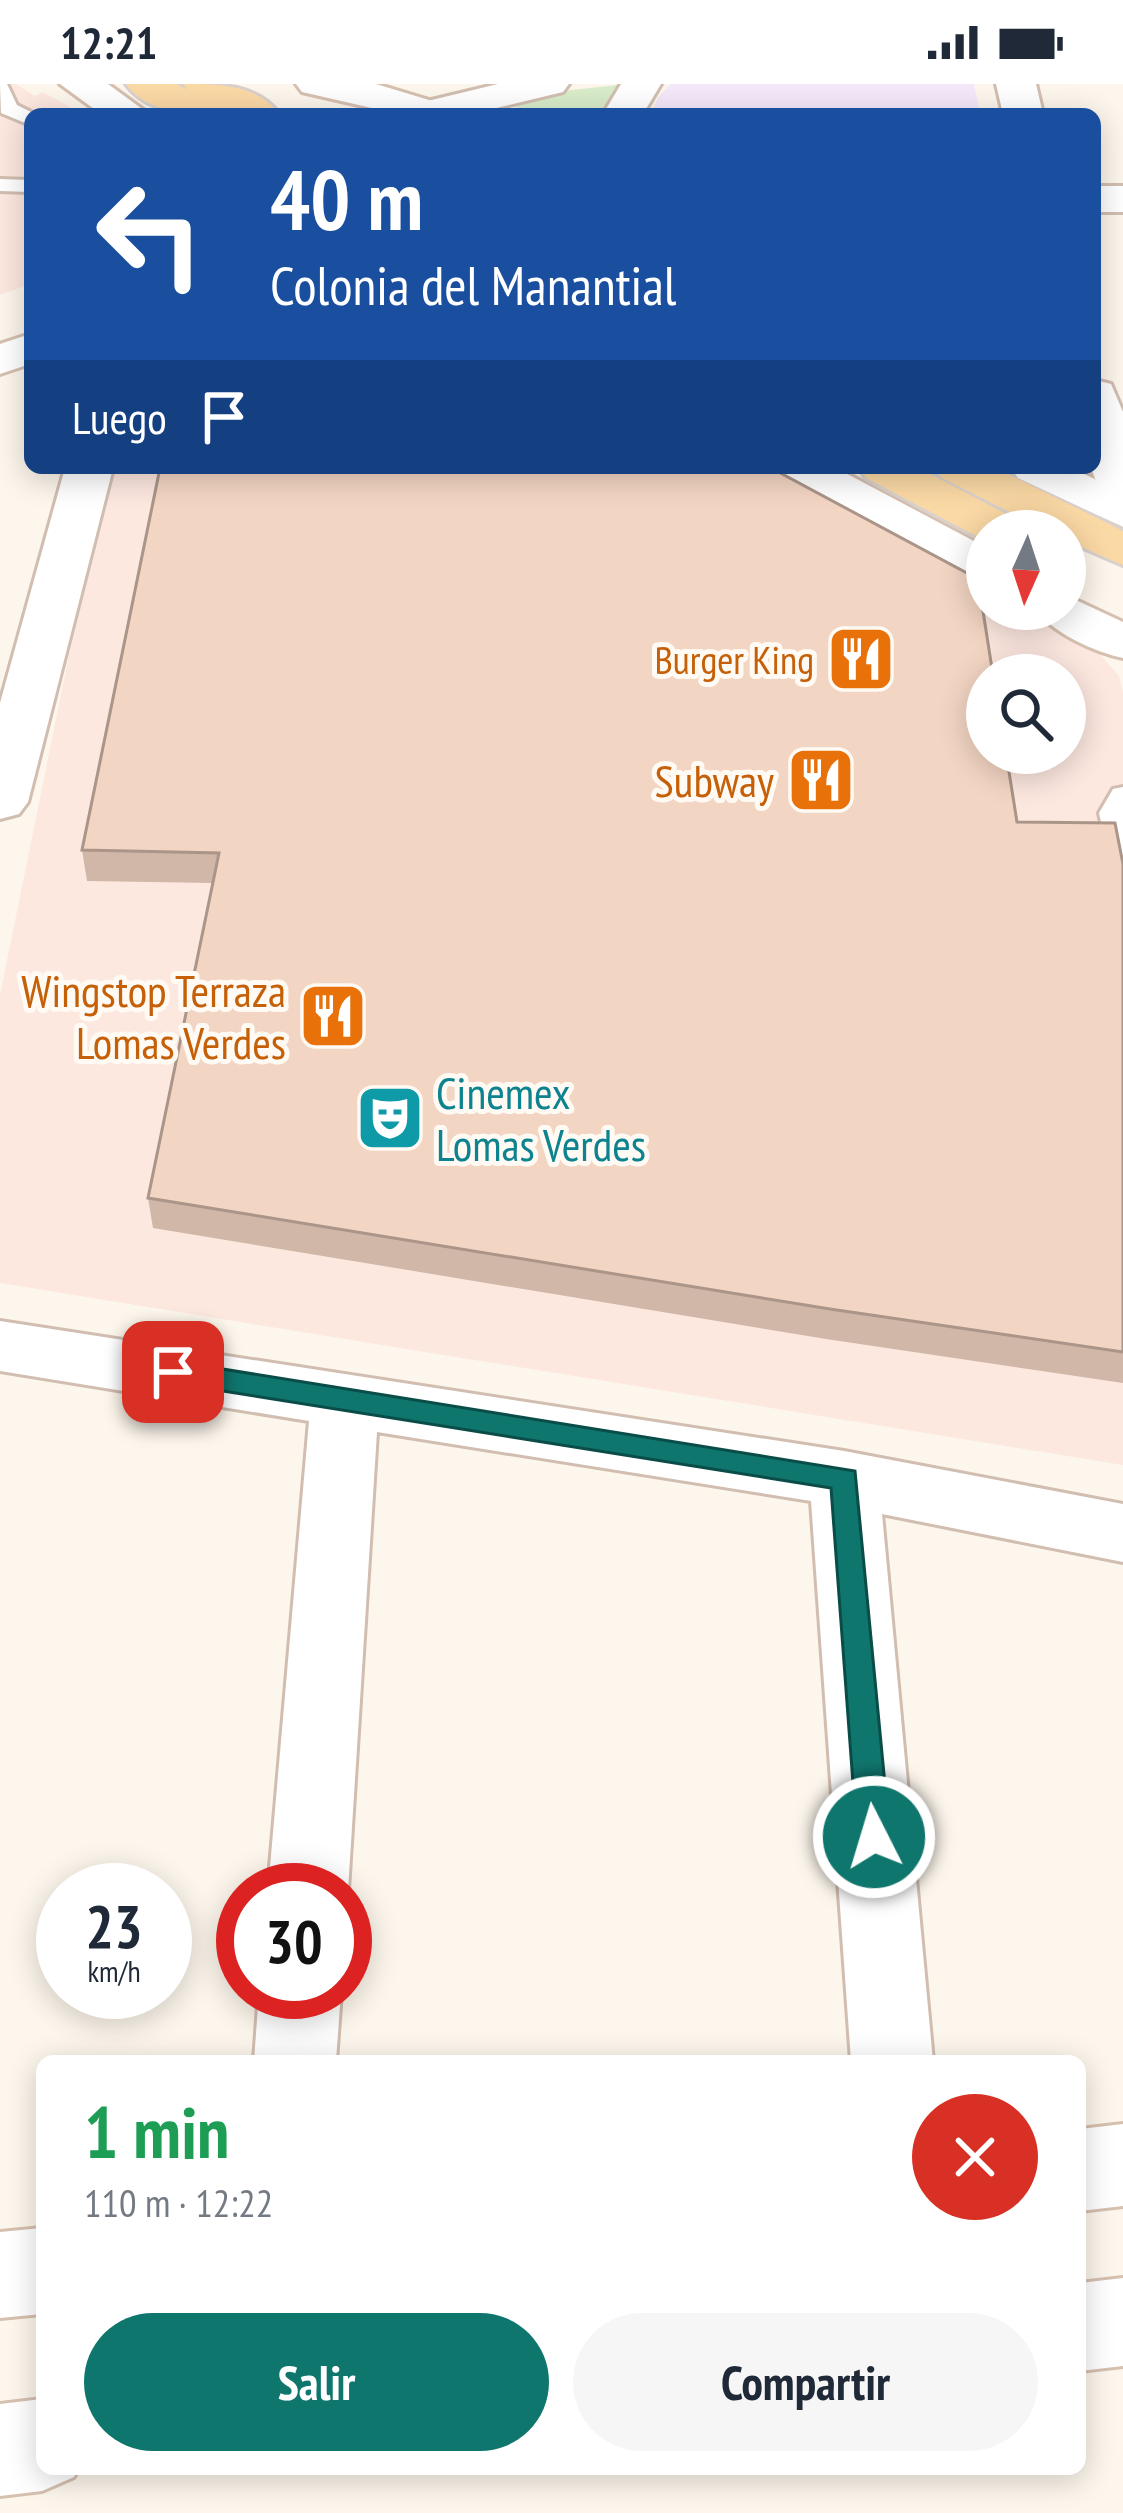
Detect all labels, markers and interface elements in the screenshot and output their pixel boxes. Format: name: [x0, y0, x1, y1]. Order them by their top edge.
text: 12:21: [60, 13, 157, 71]
text: 40 m: [270, 144, 423, 253]
icon: left: [72, 156, 228, 312]
text: Colonia del Manantial: [270, 250, 676, 320]
icon: arrive: [191, 384, 257, 450]
text: Luego: [72, 388, 167, 446]
north arrow: [966, 510, 1086, 630]
map controls: [966, 510, 1086, 774]
restaurant icon: Burger King: [826, 624, 896, 694]
place label: Burger King: [654, 634, 814, 685]
button: search: [966, 654, 1086, 774]
restaurant icon: Subway: [786, 745, 856, 815]
place label: Subway: [655, 751, 774, 809]
place label: Wingstop Terraza Lomas Verdes: [21, 961, 286, 1071]
restaurant icon: Wingstop Terraza Lomas Verdes: [298, 981, 368, 1051]
place label: Cinemex Lomas Verdes: [436, 1063, 646, 1173]
theatre icon: Cinemex Lomas Verdes: [355, 1083, 425, 1153]
pin: [122, 1321, 224, 1423]
icon: arrive: [140, 1339, 206, 1405]
position arrow: [811, 1774, 937, 1900]
speed limit sign: 30: [216, 1863, 372, 2019]
text: 23: [85, 1887, 143, 1965]
text: km/h: [87, 1951, 141, 1990]
text: 1 min: [84, 2085, 229, 2178]
button: close: [912, 2094, 1038, 2220]
text: 110 m · 12:22: [84, 2177, 273, 2228]
button: Salir: [84, 2313, 549, 2451]
button: Compartir: [573, 2313, 1038, 2451]

